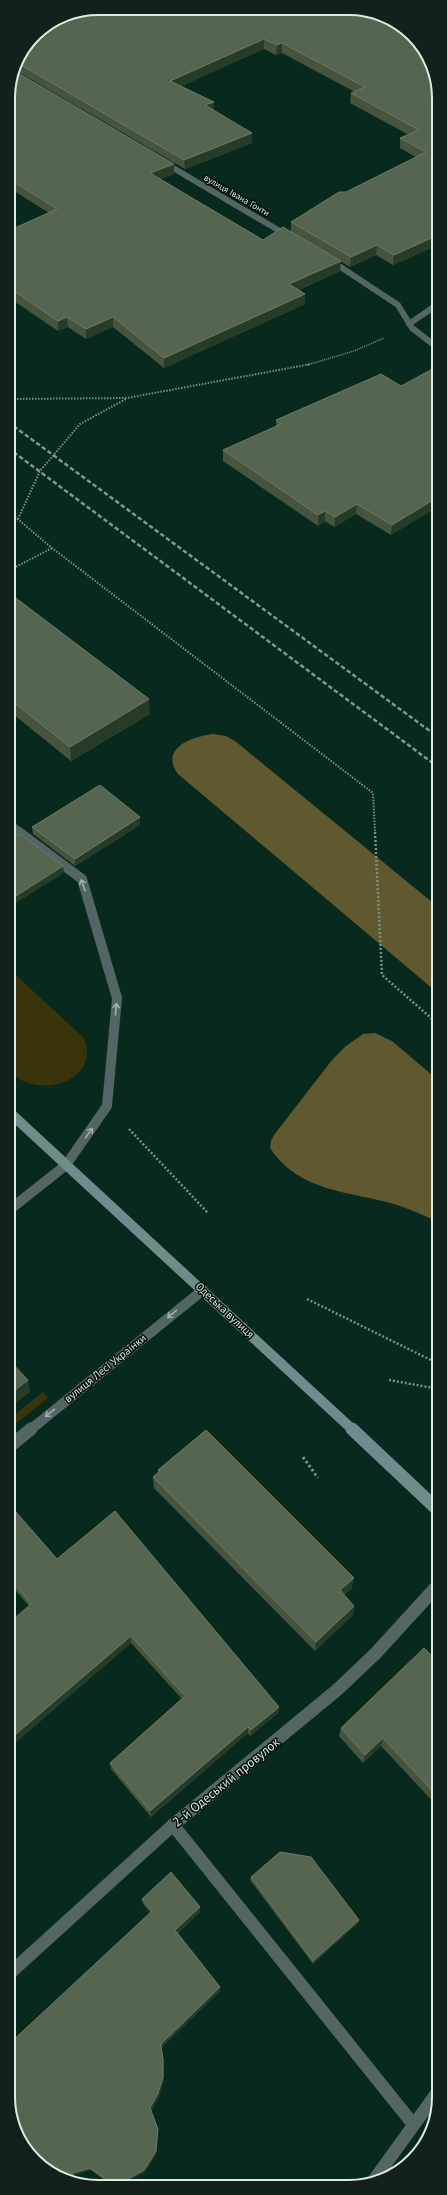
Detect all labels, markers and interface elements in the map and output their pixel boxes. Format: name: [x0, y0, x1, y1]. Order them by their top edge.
street label: вулиця Івана Гонти: [202, 172, 272, 218]
one-way arrow: [79, 878, 86, 891]
one-way arrow: [113, 1003, 120, 1016]
one-way arrow: [85, 1128, 93, 1139]
street label: Одеська вулиця: [193, 1279, 257, 1341]
one-way arrow: [167, 1310, 178, 1318]
street label: вулиця Лесі Українки: [61, 1331, 149, 1405]
one-way arrow: [44, 1409, 55, 1418]
street label: 2-й Одеський провулок: [169, 1733, 284, 1830]

